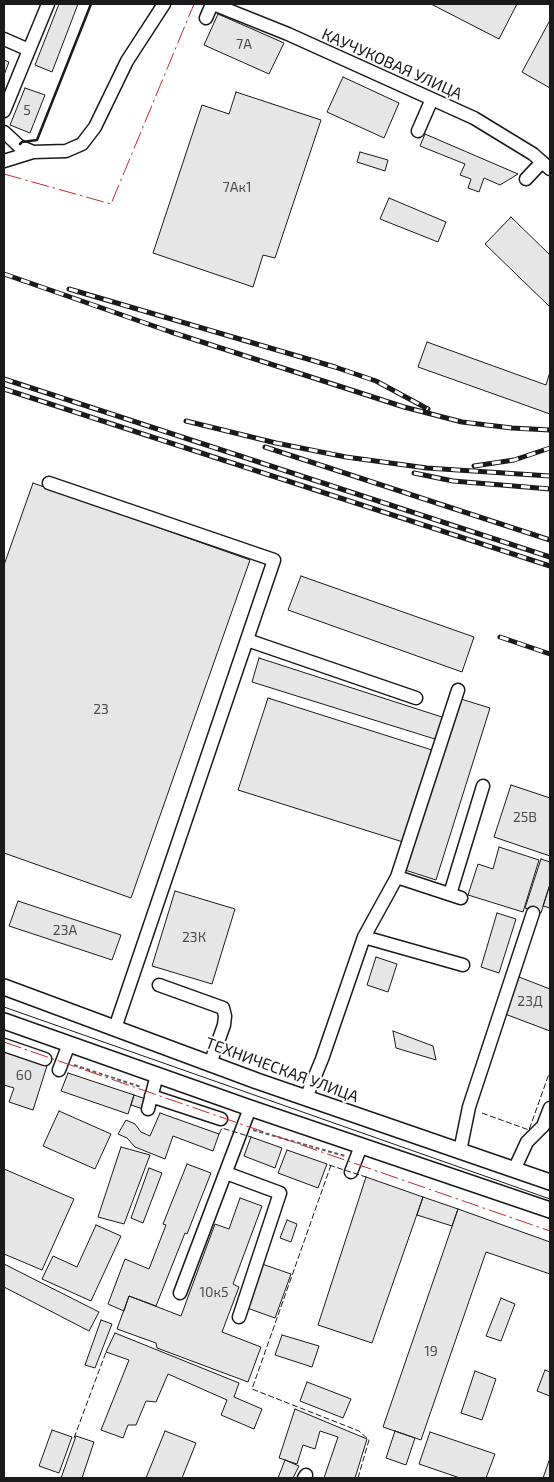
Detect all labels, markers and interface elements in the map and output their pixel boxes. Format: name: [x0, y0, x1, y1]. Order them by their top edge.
street label: КАУЧУКОВАЯ УЛИЦА: [319, 24, 465, 104]
house number: 7А: [236, 36, 252, 52]
house number: 5: [23, 102, 31, 118]
house number: 7Ак1: [223, 179, 251, 195]
house number: 23: [93, 701, 109, 717]
house number: 25В: [513, 809, 537, 825]
house number: 23А: [53, 922, 77, 938]
house number: 23К: [182, 929, 206, 945]
house number: 23Д: [517, 993, 543, 1009]
street label: ТЕХНИЧЕСКАЯ УЛИЦА: [203, 1033, 361, 1107]
house number: 60: [16, 1067, 32, 1083]
house number: 10к5: [199, 1284, 229, 1300]
house number: 19: [424, 1343, 438, 1359]

